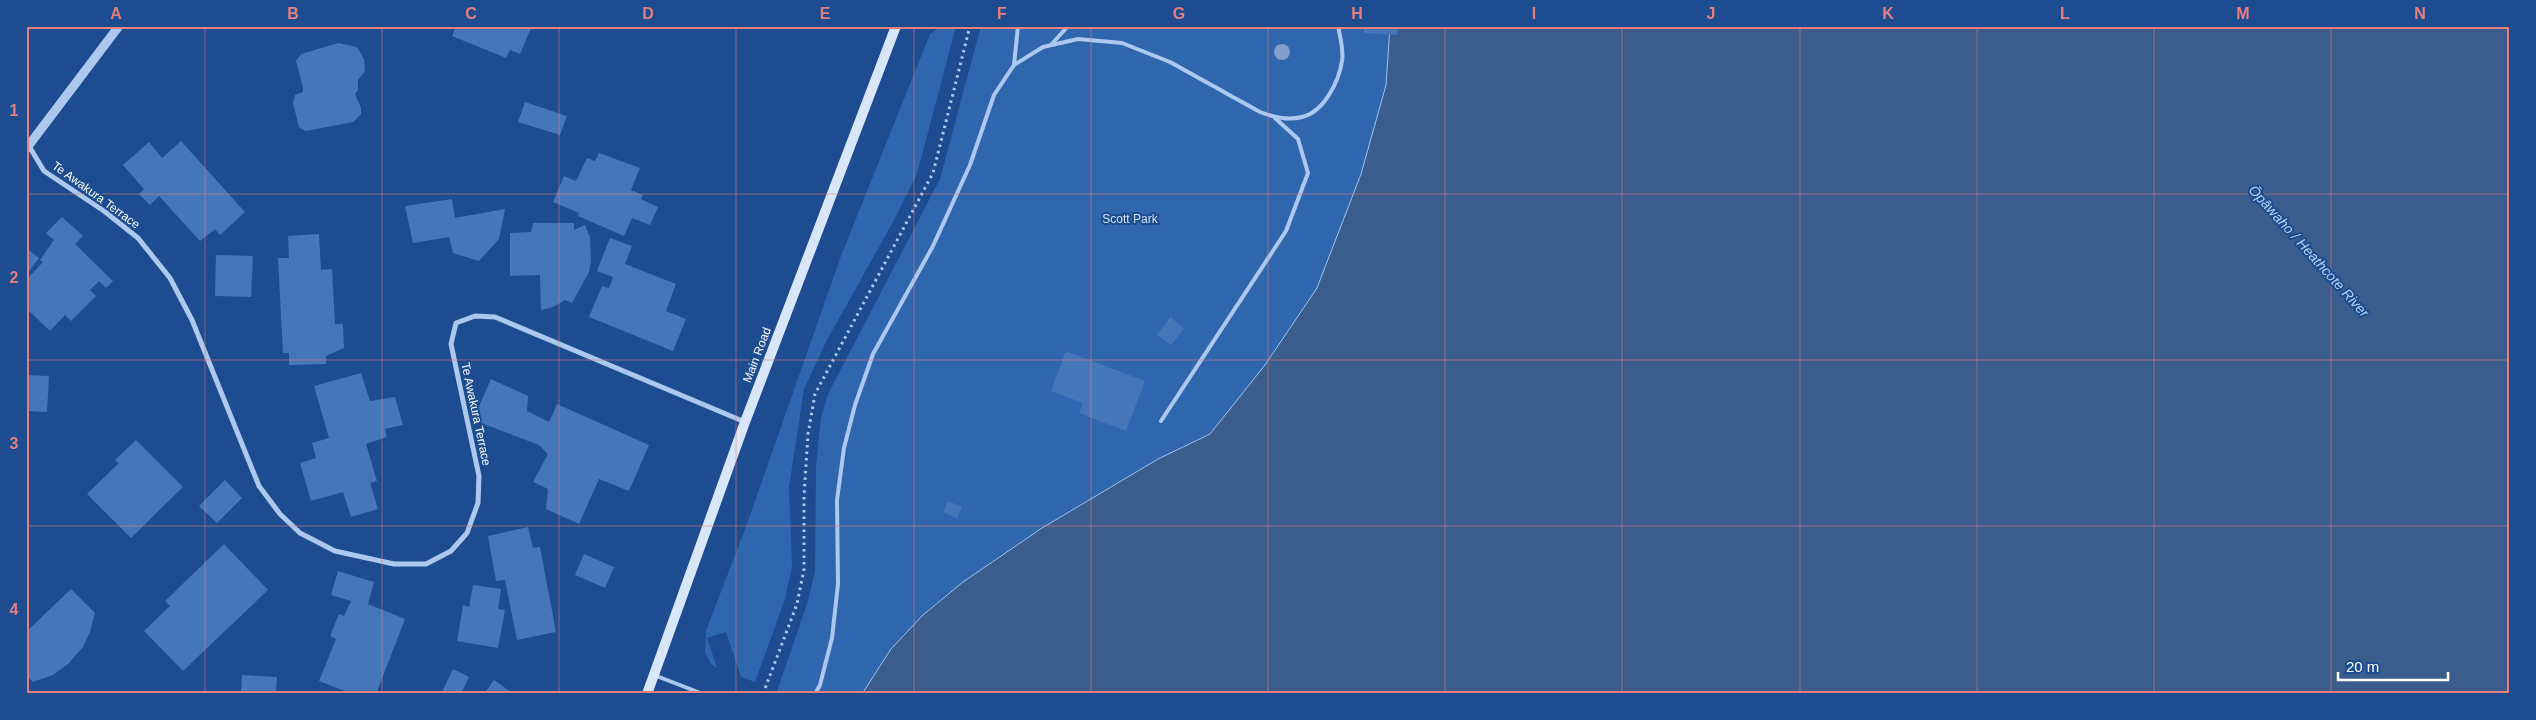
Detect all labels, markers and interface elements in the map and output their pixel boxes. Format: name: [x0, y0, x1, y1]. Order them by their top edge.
text: A: [110, 5, 122, 22]
text: B: [287, 5, 299, 22]
text: C: [465, 5, 477, 22]
text: D: [642, 5, 654, 22]
text: E: [820, 5, 831, 22]
text: F: [997, 5, 1007, 22]
text: G: [1173, 5, 1185, 22]
text: H: [1351, 5, 1363, 22]
text: I: [1532, 5, 1536, 22]
text: J: [1707, 5, 1715, 22]
text: K: [1882, 5, 1894, 22]
text: L: [2060, 5, 2070, 22]
text: M: [2236, 5, 2250, 22]
text: N: [2414, 5, 2426, 22]
text: 1: [10, 102, 19, 119]
street label: Te Awakura Terrace: [49, 158, 143, 232]
water label: Ōpāwaho / Heathcote River: [2246, 182, 2373, 321]
park label: Scott Park: [1102, 212, 1159, 226]
text: 2: [10, 269, 19, 286]
street label: Main Road: [740, 325, 774, 385]
street label: Te Awakura Terrace: [458, 361, 494, 467]
text: 3: [10, 435, 19, 452]
text: 4: [10, 601, 19, 618]
scale bar: [2338, 650, 2448, 682]
text: 20 m: [2346, 658, 2379, 675]

